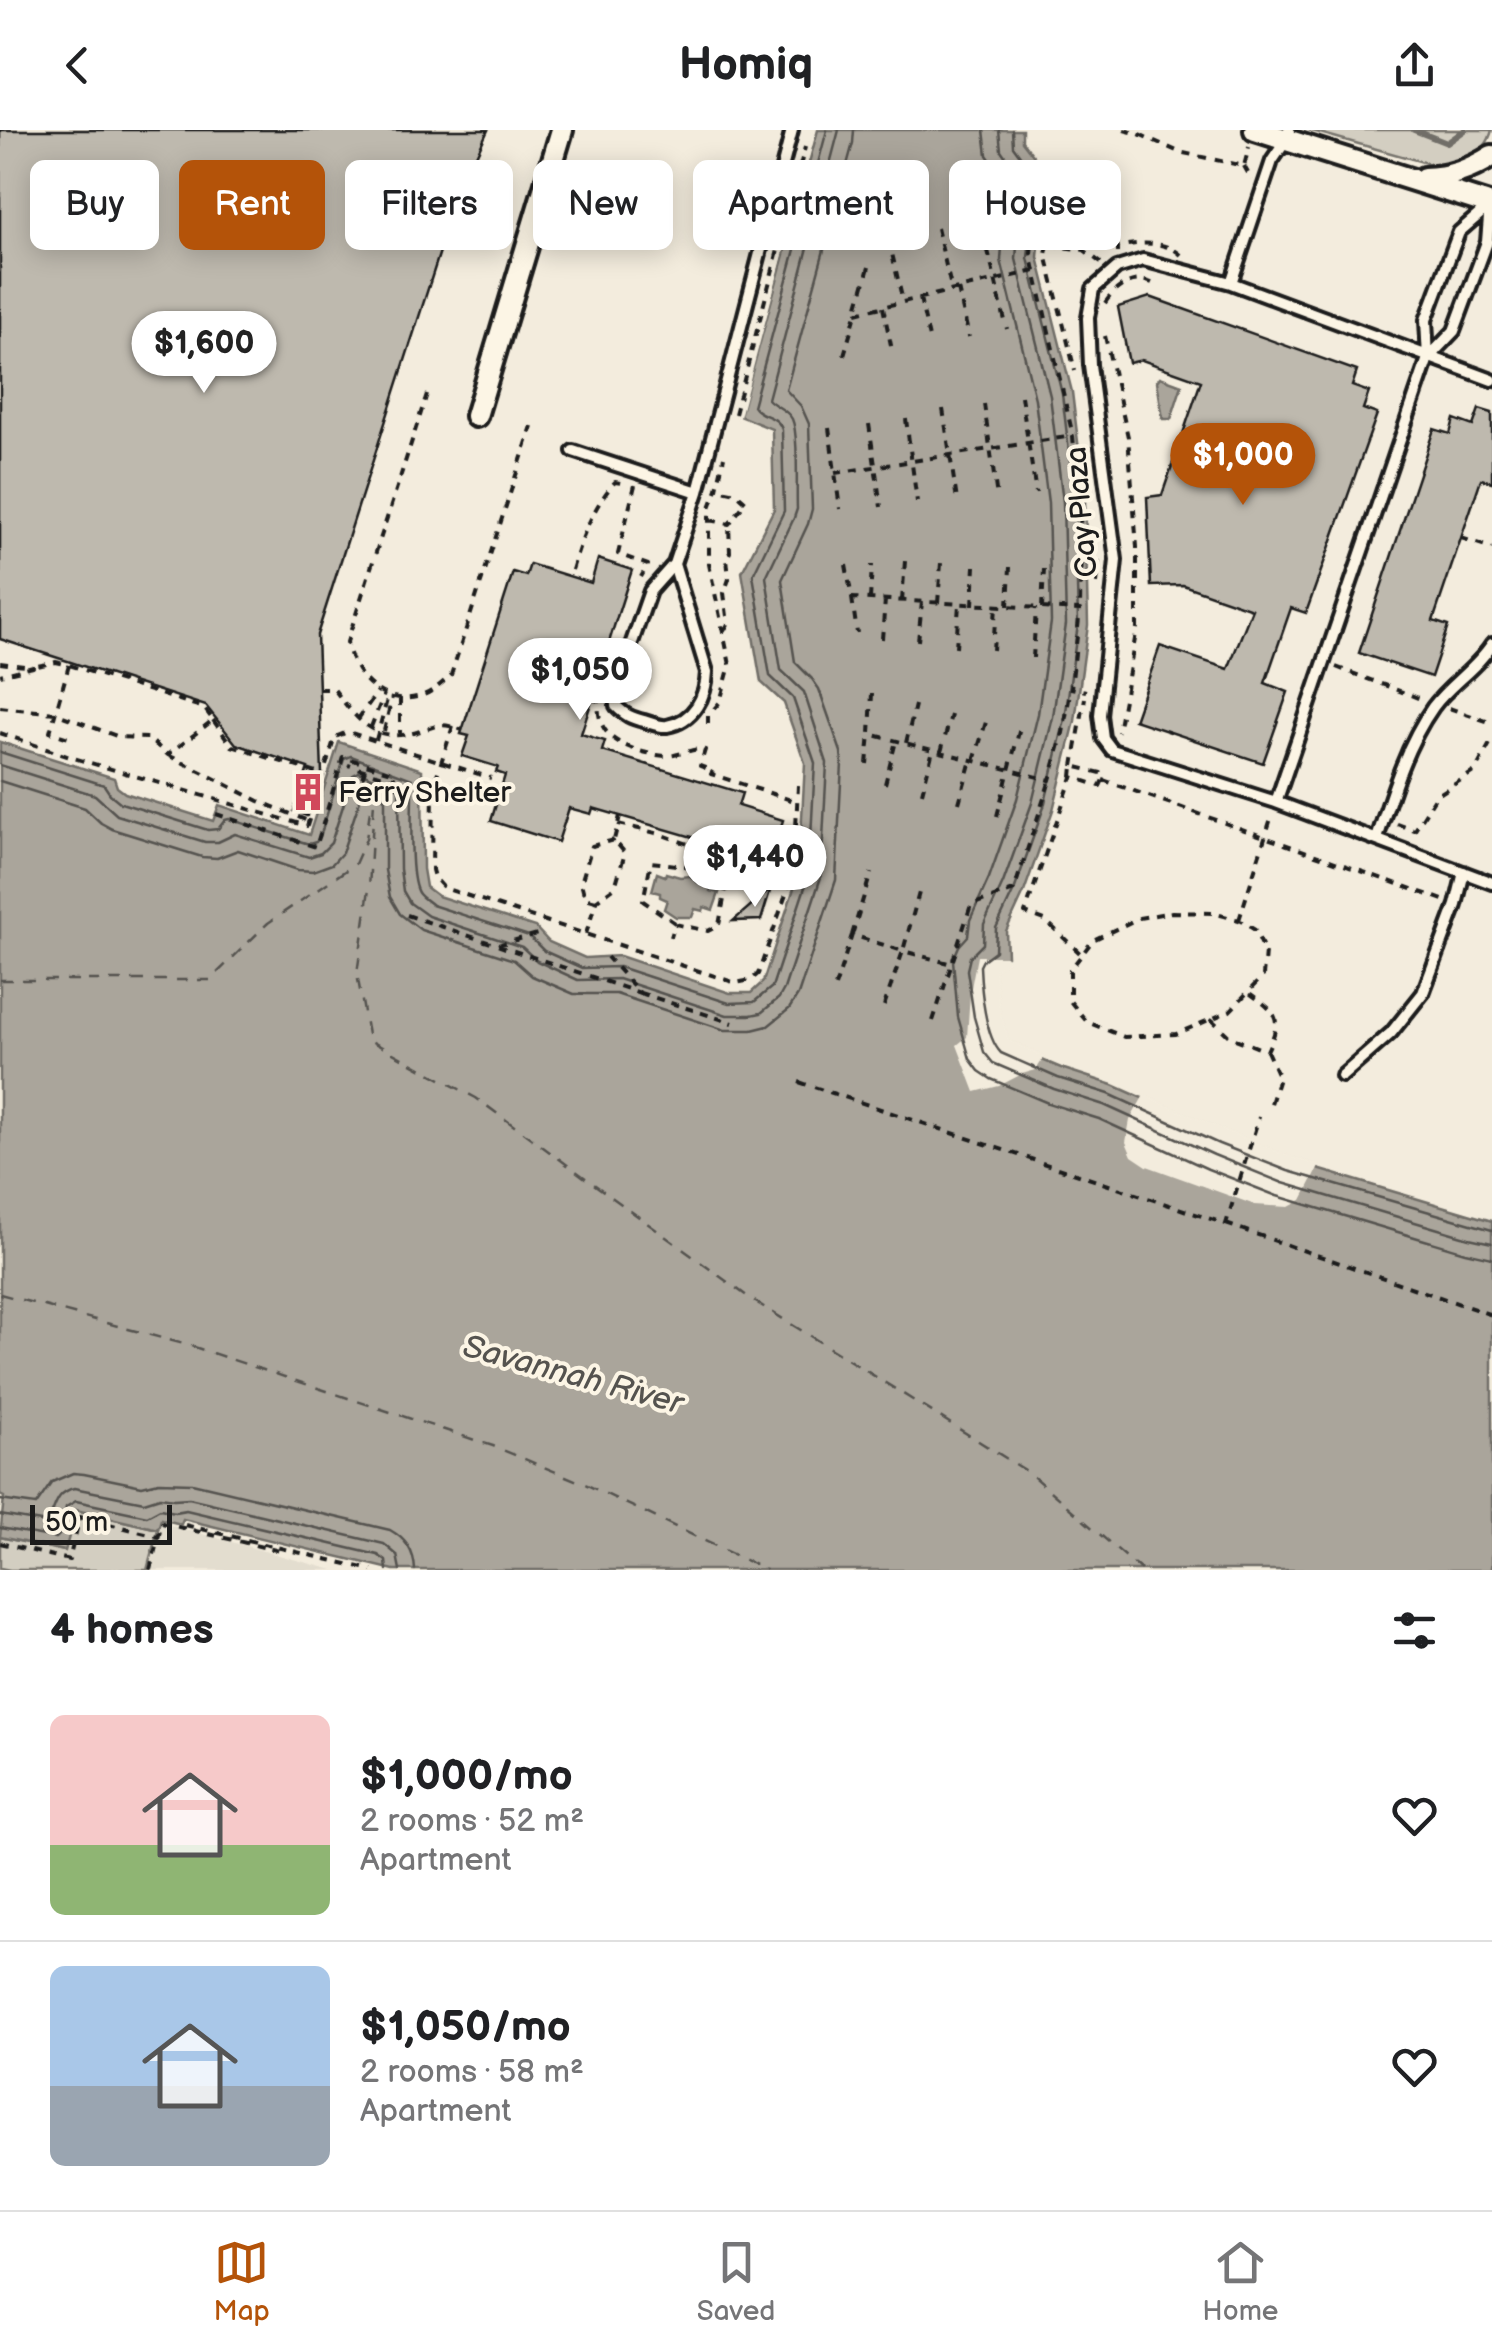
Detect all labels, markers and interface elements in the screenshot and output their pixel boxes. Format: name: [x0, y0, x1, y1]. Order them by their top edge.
icon: back: [50, 38, 105, 93]
text: Homiq: [679, 38, 813, 93]
icon: share: [1387, 38, 1442, 93]
chip: Buy: [30, 160, 159, 250]
chip: Rent: [179, 160, 325, 250]
chip: Filters: [345, 160, 513, 250]
chip: New: [533, 160, 673, 250]
chip: Apartment: [693, 160, 929, 250]
chip: House: [949, 160, 1121, 250]
pin: $1,600: [123, 311, 285, 396]
text: $1,600: [154, 324, 254, 363]
pin: $1,000: [1162, 423, 1324, 508]
text: $1,000: [1192, 436, 1294, 475]
street label: Cay Plaza: [1058, 445, 1106, 579]
pin: $1,050: [499, 638, 661, 723]
text: $1,050: [530, 651, 630, 690]
building icon: Ferry Shelter: [287, 771, 329, 813]
place label: Ferry Shelter: [338, 775, 512, 811]
pin: $1,440: [674, 825, 836, 910]
text: $1,440: [705, 838, 805, 877]
water label: Savannah River: [458, 1327, 689, 1424]
scale bar: [30, 1500, 172, 1544]
text: 50 m: [45, 1506, 108, 1539]
icon: filters: [1387, 1603, 1442, 1658]
text: 4 homes: [50, 1605, 214, 1656]
text: $1,000/mo: [360, 1751, 573, 1802]
icon: home: [130, 1755, 250, 1875]
icon: heart: [1387, 1788, 1442, 1843]
text: 2 rooms · 52 m²: [360, 1802, 584, 1841]
text: Apartment: [360, 1841, 511, 1880]
text: $1,050/mo: [360, 2002, 571, 2053]
icon: home: [130, 2006, 250, 2126]
icon: heart: [1387, 2039, 1442, 2094]
text: 2 rooms · 58 m²: [360, 2053, 584, 2092]
text: Apartment: [360, 2092, 511, 2131]
tab: Map: [214, 2235, 270, 2328]
tab: Saved: [697, 2235, 775, 2328]
tab: Home: [1202, 2235, 1278, 2328]

